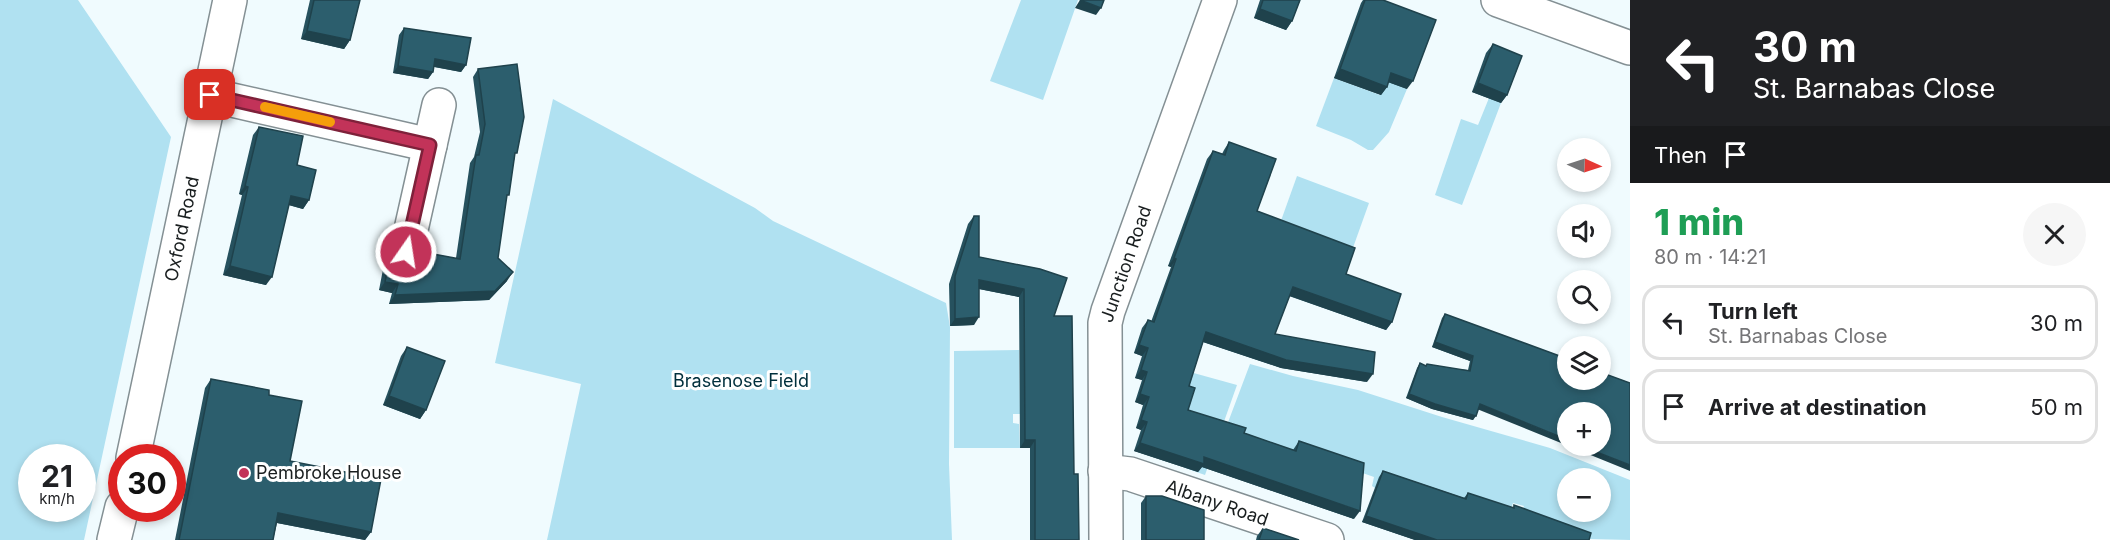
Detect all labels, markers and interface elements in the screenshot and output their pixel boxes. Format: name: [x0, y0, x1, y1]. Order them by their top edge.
text: 30 m: [1753, 21, 1857, 72]
icon: left: [1654, 24, 1732, 102]
pin: [184, 69, 235, 120]
text: St. Barnabas Close: [1753, 72, 1995, 105]
icon: arrive: [193, 78, 226, 111]
north arrow: [1557, 138, 1611, 192]
map controls: [1557, 138, 1611, 522]
icon: arrive: [1719, 138, 1752, 171]
text: Then: [1654, 142, 1707, 168]
street label: Oxford Road: [160, 174, 203, 283]
text: 1 min: [1654, 200, 1744, 244]
street label: Junction Road: [1096, 203, 1155, 325]
button: close: [2023, 203, 2086, 266]
button: sound: [1557, 204, 1611, 258]
position arrow: [374, 220, 438, 284]
text: 80 m · 14:21: [1654, 245, 1766, 269]
button: search: [1557, 270, 1611, 324]
text: Turn left: [1708, 298, 1798, 324]
icon: left: [1657, 306, 1690, 339]
text: 30 m: [2030, 310, 2083, 336]
text: St. Barnabas Close: [1708, 324, 1887, 348]
button: layers: [1557, 336, 1611, 390]
park label: Brasenose Field: [673, 370, 809, 391]
icon: arrive: [1657, 390, 1690, 423]
text: Arrive at destination: [1708, 394, 1927, 420]
text: 50 m: [2030, 394, 2083, 420]
button: +: [1557, 402, 1611, 456]
speed limit sign: 30: [108, 444, 186, 522]
text: 21: [41, 458, 73, 494]
place label: Pembroke House: [256, 462, 402, 483]
marker: Pembroke House: [237, 466, 251, 480]
button: −: [1557, 468, 1611, 522]
street label: Albany Road: [1163, 475, 1271, 530]
text: km/h: [39, 489, 75, 508]

